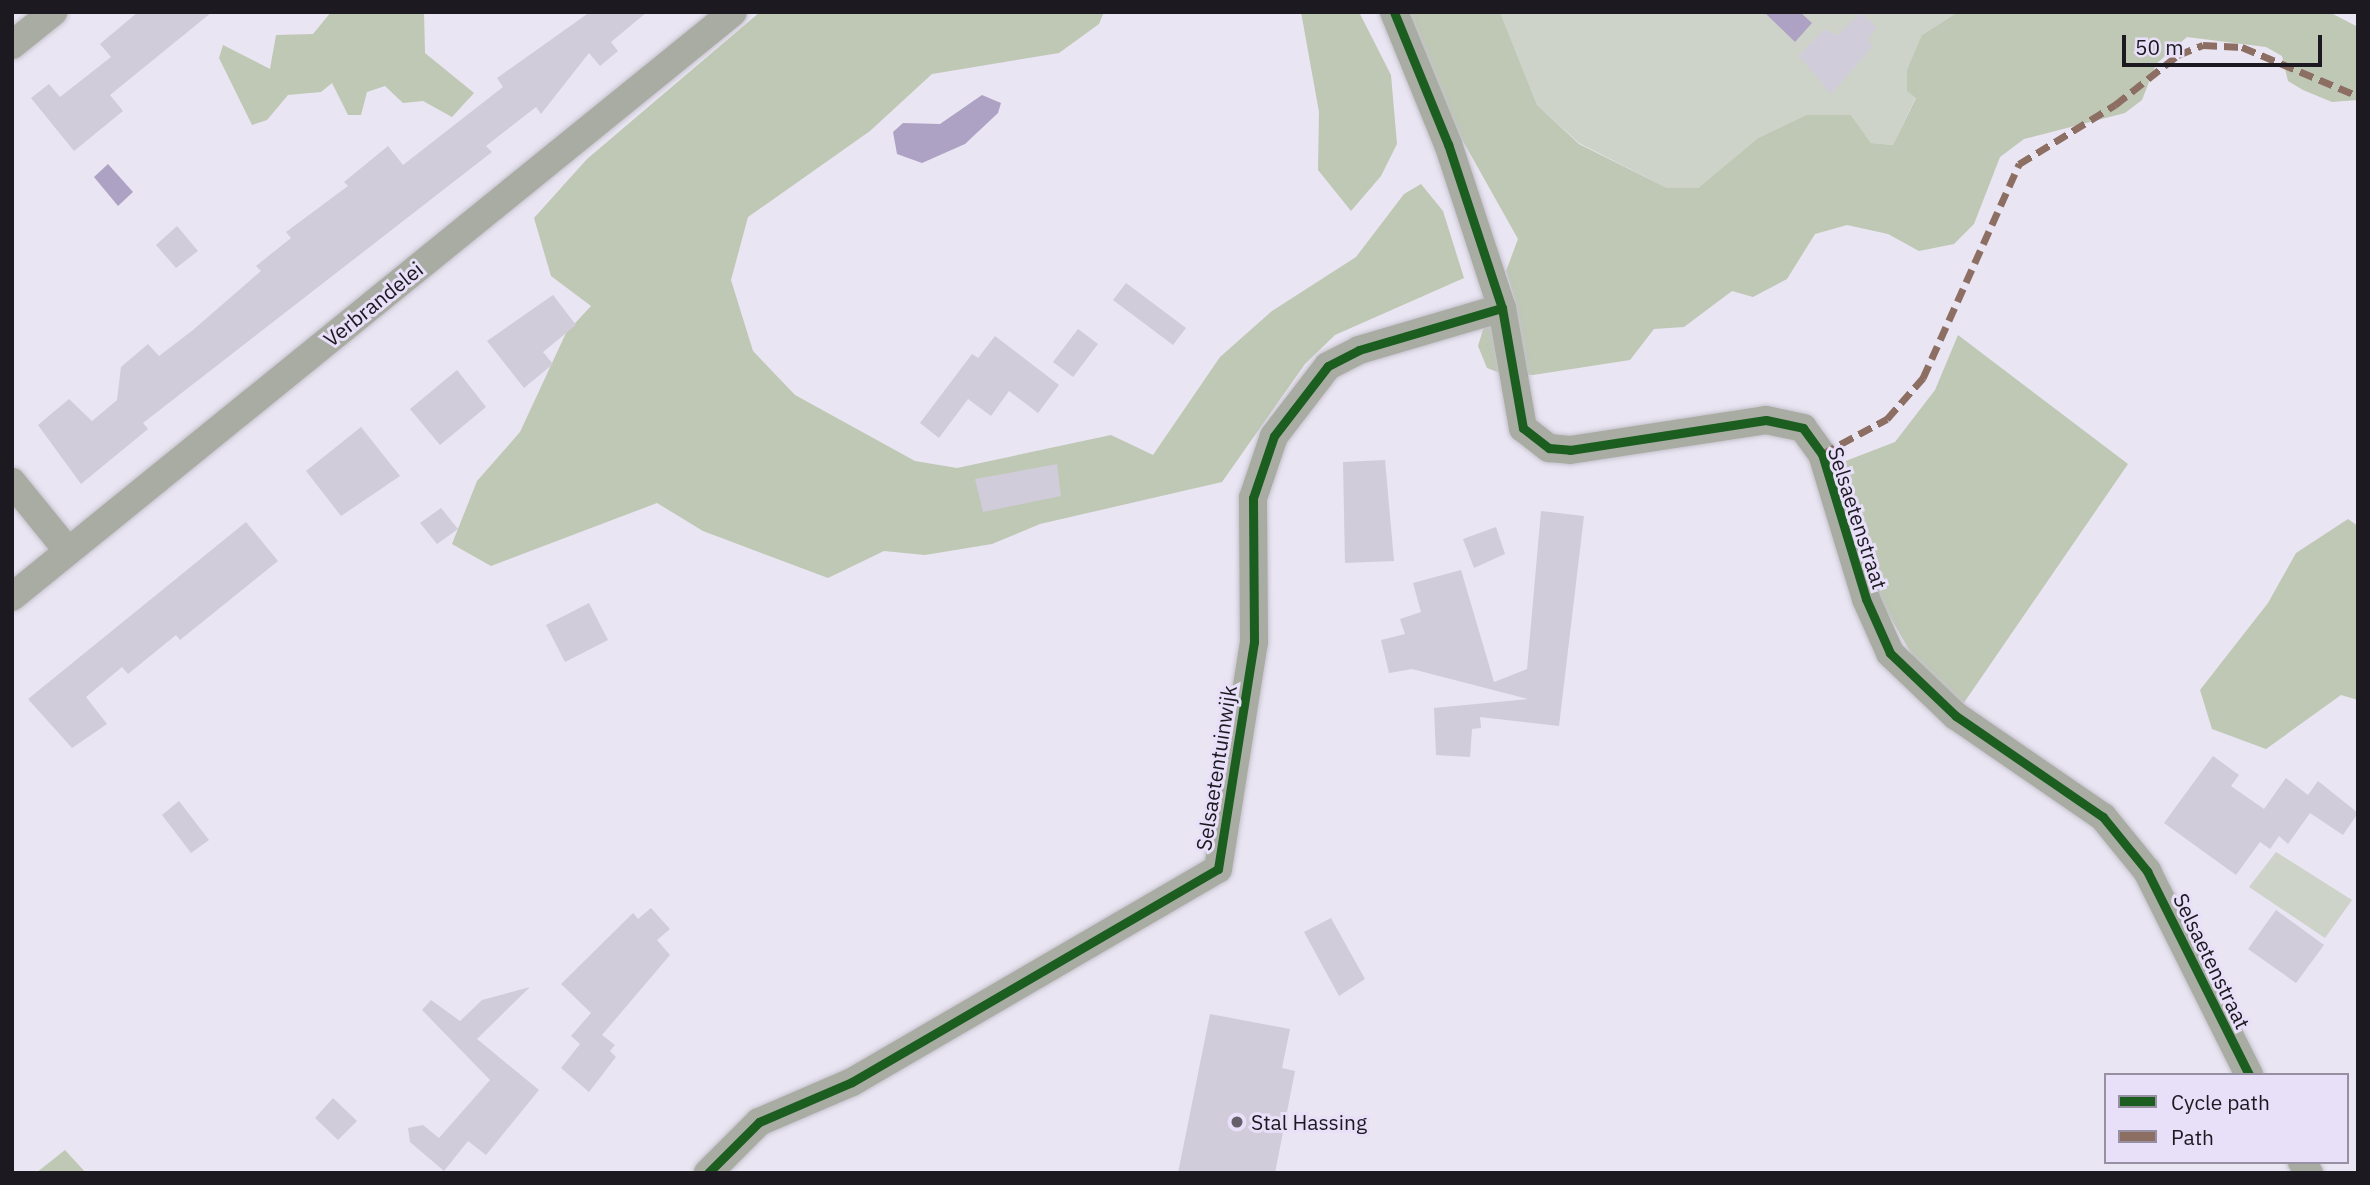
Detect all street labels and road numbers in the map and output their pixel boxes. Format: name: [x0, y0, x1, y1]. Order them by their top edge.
street label: Verbrandelei: [318, 256, 428, 352]
street label: Selsaetenstraat: [1823, 444, 1893, 592]
street label: Selsaetentuinwijk: [1190, 683, 1242, 853]
street label: Selsaetenstraat: [2168, 889, 2256, 1033]

